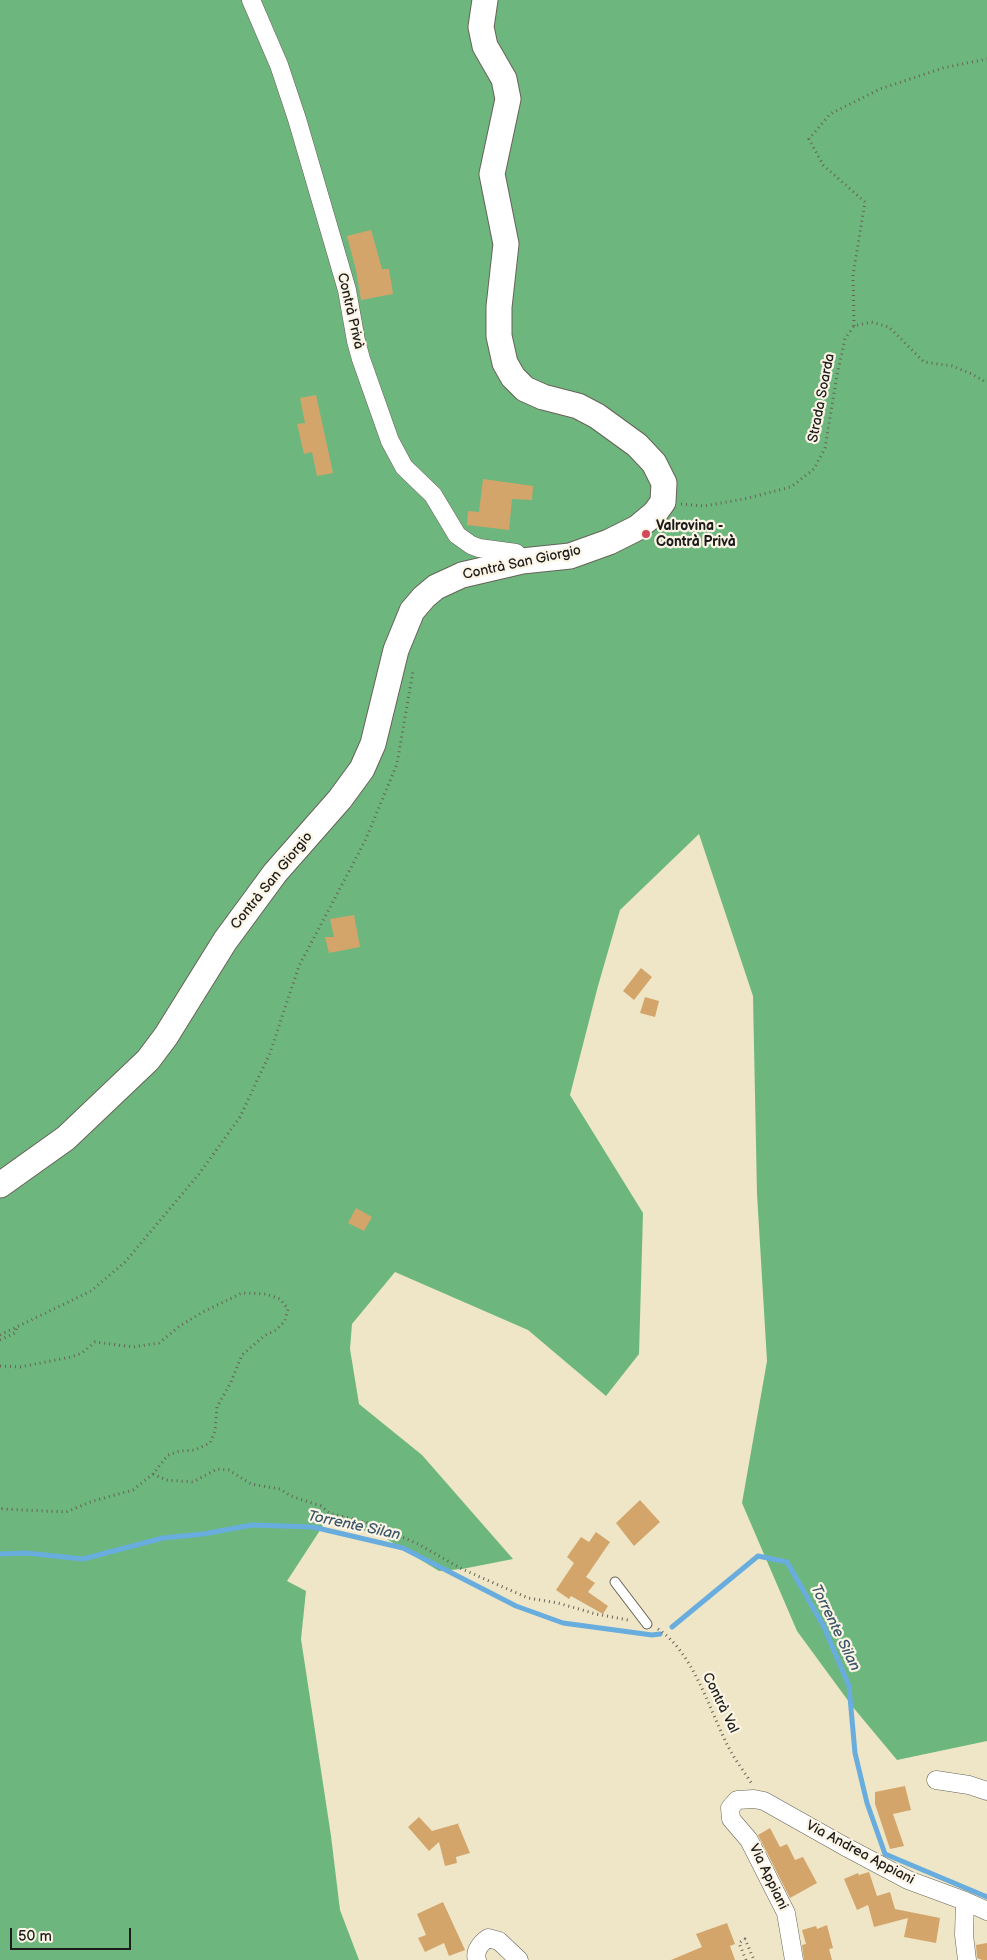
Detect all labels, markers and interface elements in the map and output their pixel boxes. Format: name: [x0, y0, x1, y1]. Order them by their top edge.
street label: Contrà Privà: [333, 271, 367, 351]
street label: Strada Soarda: [805, 352, 839, 444]
place label: Valrovina - Contrà Privà: [656, 518, 736, 550]
marker: Valrovina - Contrà Privà: [640, 528, 652, 540]
street label: Contrà San Giorgio: [461, 542, 583, 584]
street label: Contrà San Giorgio: [228, 829, 316, 933]
water label: Torrente Silan: [306, 1507, 402, 1545]
water label: Torrente Silan: [806, 1582, 864, 1674]
street label: Contrà Val: [698, 1670, 742, 1736]
street label: Via Andrea Appiani: [803, 1817, 917, 1889]
street label: Via Appiani: [745, 1842, 791, 1912]
scale bar: [12, 1918, 134, 1950]
text: 50 m: [18, 1927, 52, 1946]

